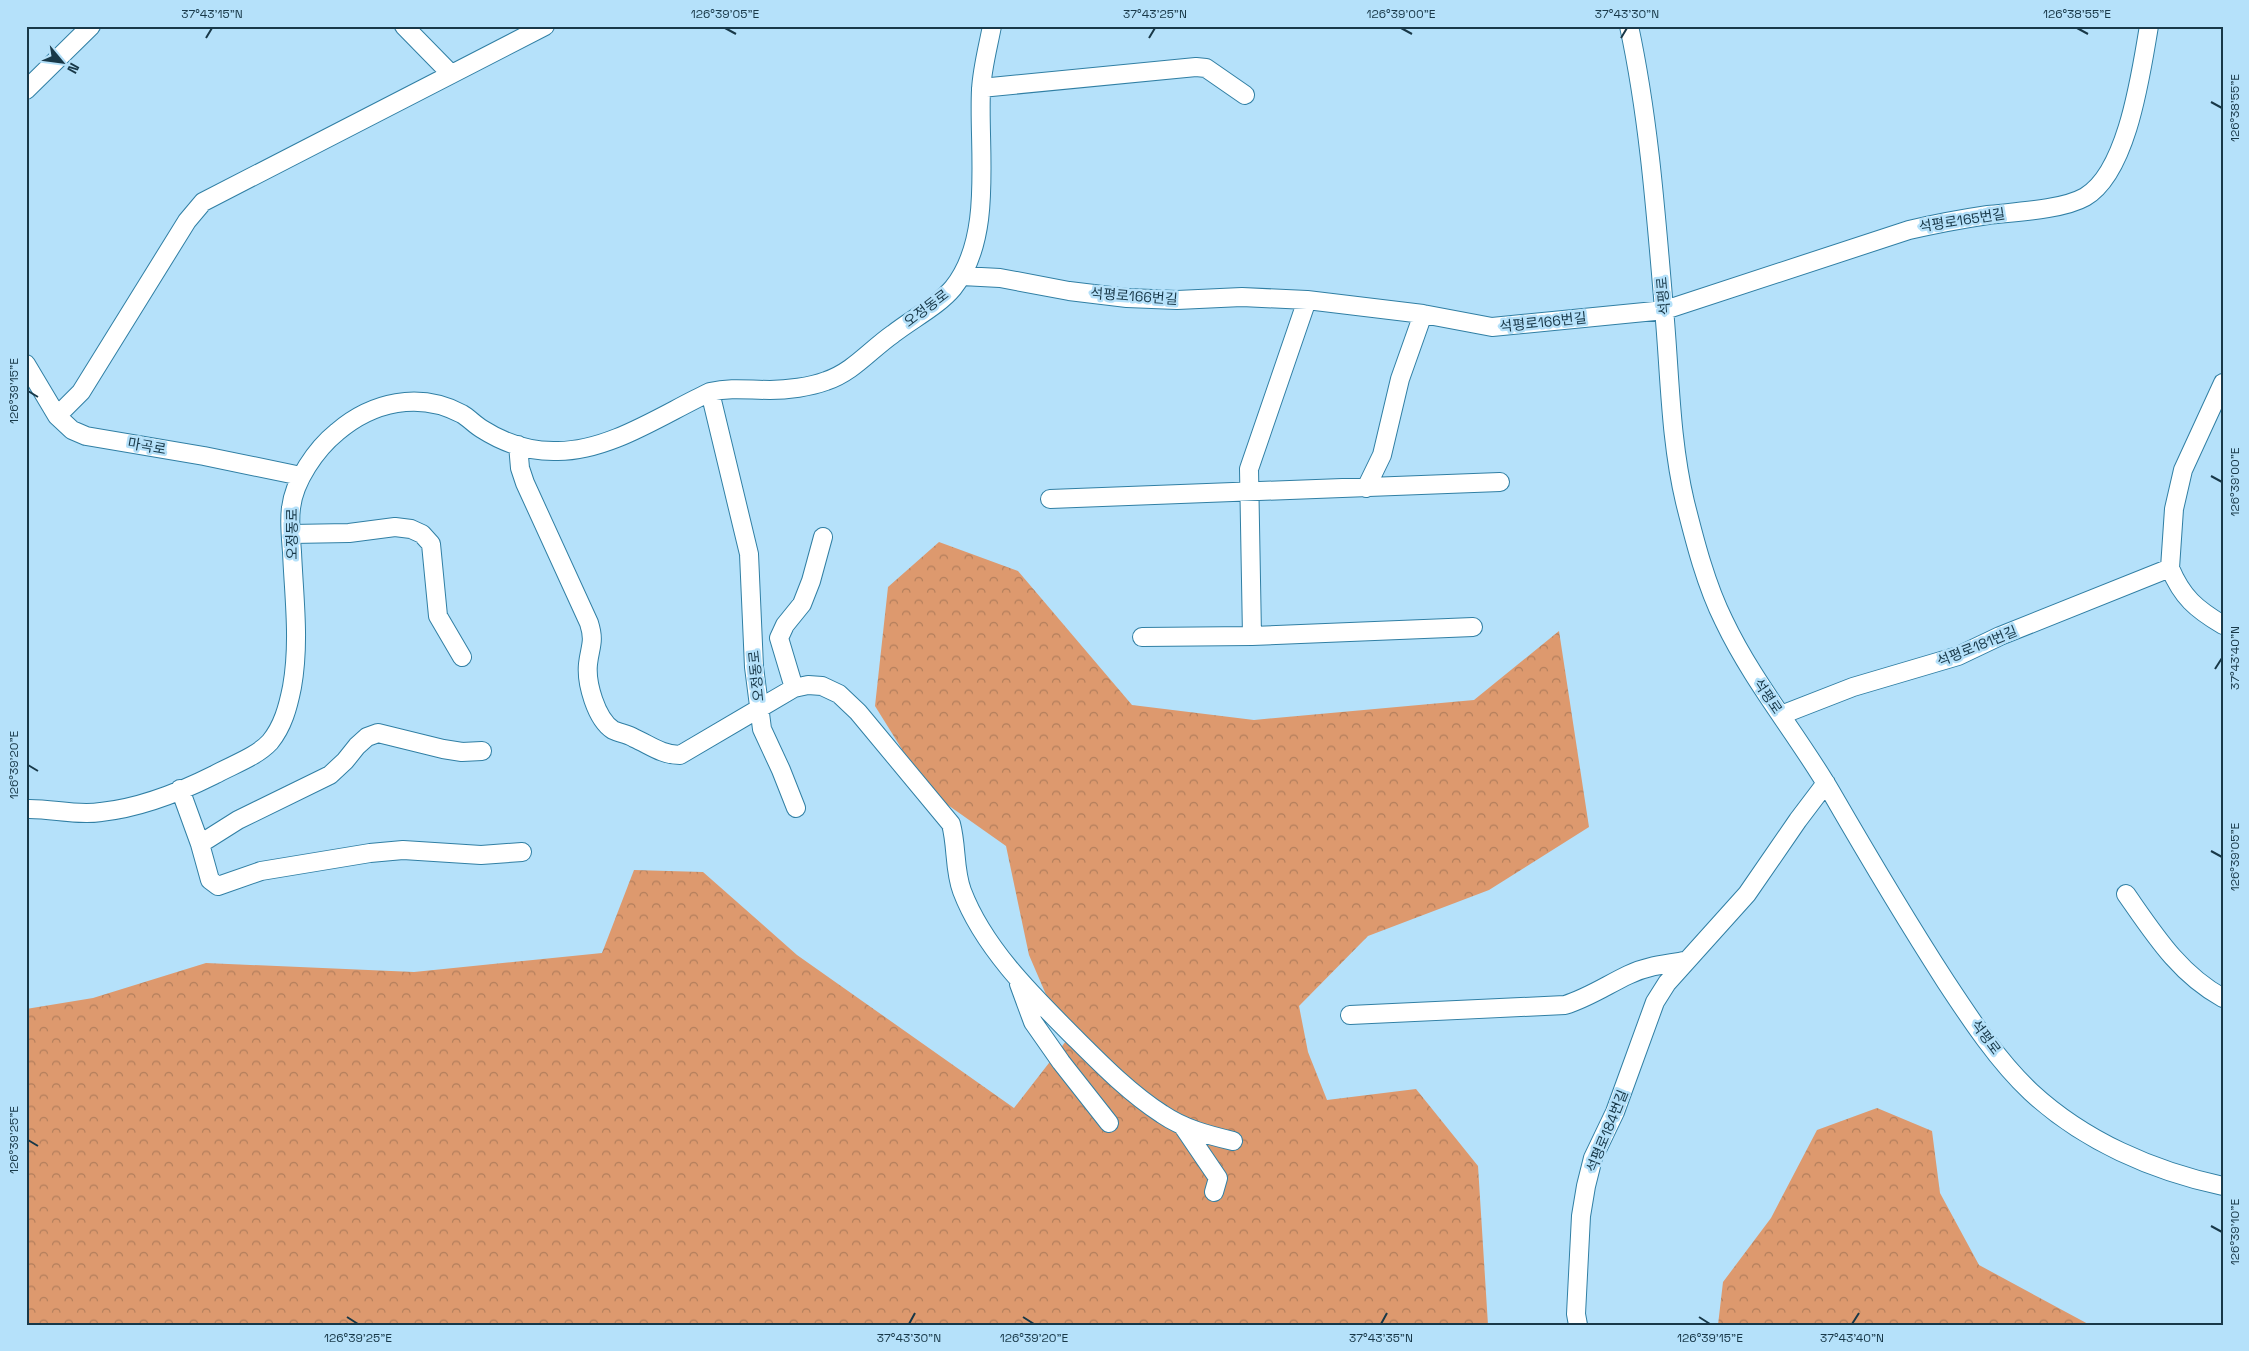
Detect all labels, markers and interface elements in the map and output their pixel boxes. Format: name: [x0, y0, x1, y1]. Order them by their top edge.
text: 37°43'15"N: [181, 6, 243, 22]
text: 126°39'05"E: [691, 6, 759, 22]
text: 37°43'25"N: [1123, 6, 1187, 22]
text: 126°39'00"E: [1366, 6, 1436, 22]
text: 37°43'30"N: [1595, 6, 1659, 22]
text: 126°38'55"E: [2043, 6, 2111, 22]
north arrow: [38, 38, 88, 88]
text: N: [63, 60, 84, 77]
text: 126°38'55"E: [2227, 74, 2243, 142]
street label: 석평로165번길: [1918, 204, 2006, 236]
street label: 석평로: [1652, 276, 1674, 316]
street label: 석평로166번길: [1090, 284, 1178, 308]
street label: 오정동로: [900, 285, 952, 331]
street label: 석평로166번길: [1499, 308, 1587, 336]
text: 126°39'15"E: [6, 358, 22, 424]
street label: 마곡로: [126, 434, 168, 458]
text: 126°39'00"E: [2227, 447, 2243, 517]
street label: 오정동로: [283, 508, 301, 560]
street label: 석평로181번길: [1934, 622, 2020, 670]
text: 37°43'40"N: [2227, 626, 2243, 690]
street label: 오정동로: [744, 649, 768, 703]
street label: 석평로: [1750, 675, 1786, 717]
text: 126°39'20"E: [6, 730, 22, 799]
text: 126°39'05"E: [2227, 823, 2243, 891]
street label: 석평로: [1967, 1016, 2005, 1058]
street label: 석평로184번길: [1582, 1087, 1632, 1175]
text: 126°39'25"E: [6, 1106, 22, 1174]
text: 126°39'10"E: [2227, 1199, 2243, 1265]
text: 126°39'25"E: [324, 1330, 392, 1346]
text: 37°43'30"N: [877, 1330, 941, 1346]
text: 126°39'20"E: [1000, 1330, 1069, 1346]
text: 37°43'35"N: [1349, 1330, 1413, 1346]
text: 126°39'15"E: [1677, 1330, 1743, 1346]
text: 37°43'40"N: [1820, 1330, 1884, 1346]

